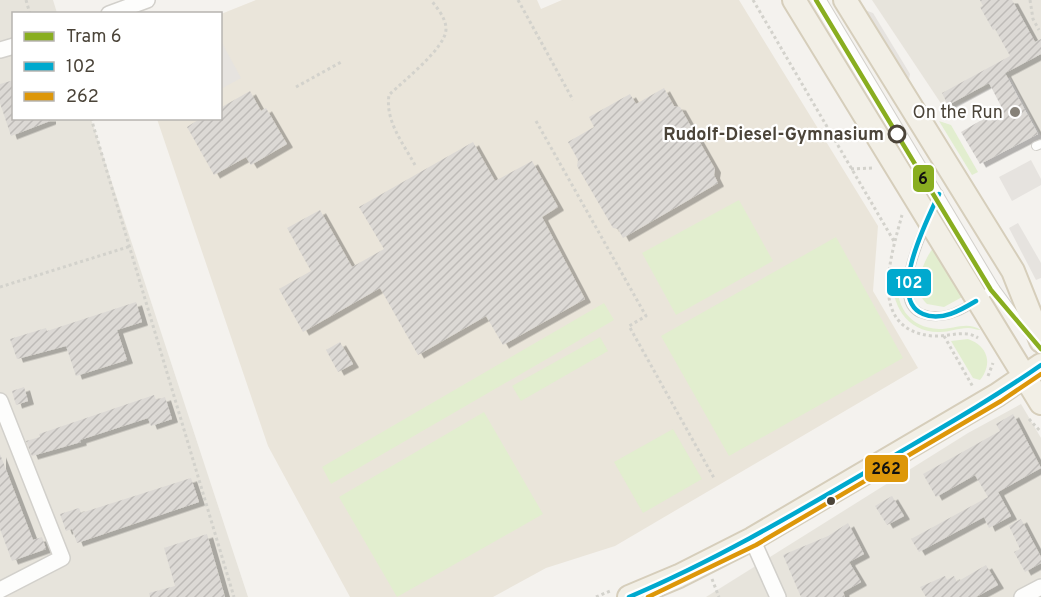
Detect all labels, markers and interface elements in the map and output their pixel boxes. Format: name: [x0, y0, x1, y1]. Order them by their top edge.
legend: [12, 12, 222, 120]
text: Tram 6: [66, 26, 122, 49]
text: 102: [66, 56, 95, 79]
text: 262: [66, 86, 99, 109]
place label: On the Run: [913, 102, 1003, 125]
marker: On the Run: [1008, 105, 1022, 119]
place label: Rudolf-Diesel-Gymnasium: [663, 124, 884, 147]
marker: Rudolf-Diesel-Gymnasium: [888, 125, 906, 143]
line badge: 6: [912, 164, 935, 193]
text: 6: [918, 170, 928, 190]
line badge: 102: [886, 268, 932, 297]
text: 102: [896, 274, 922, 294]
line badge: 262: [864, 454, 909, 483]
text: 262: [871, 460, 901, 480]
unlabelled marker: [825, 495, 837, 507]

